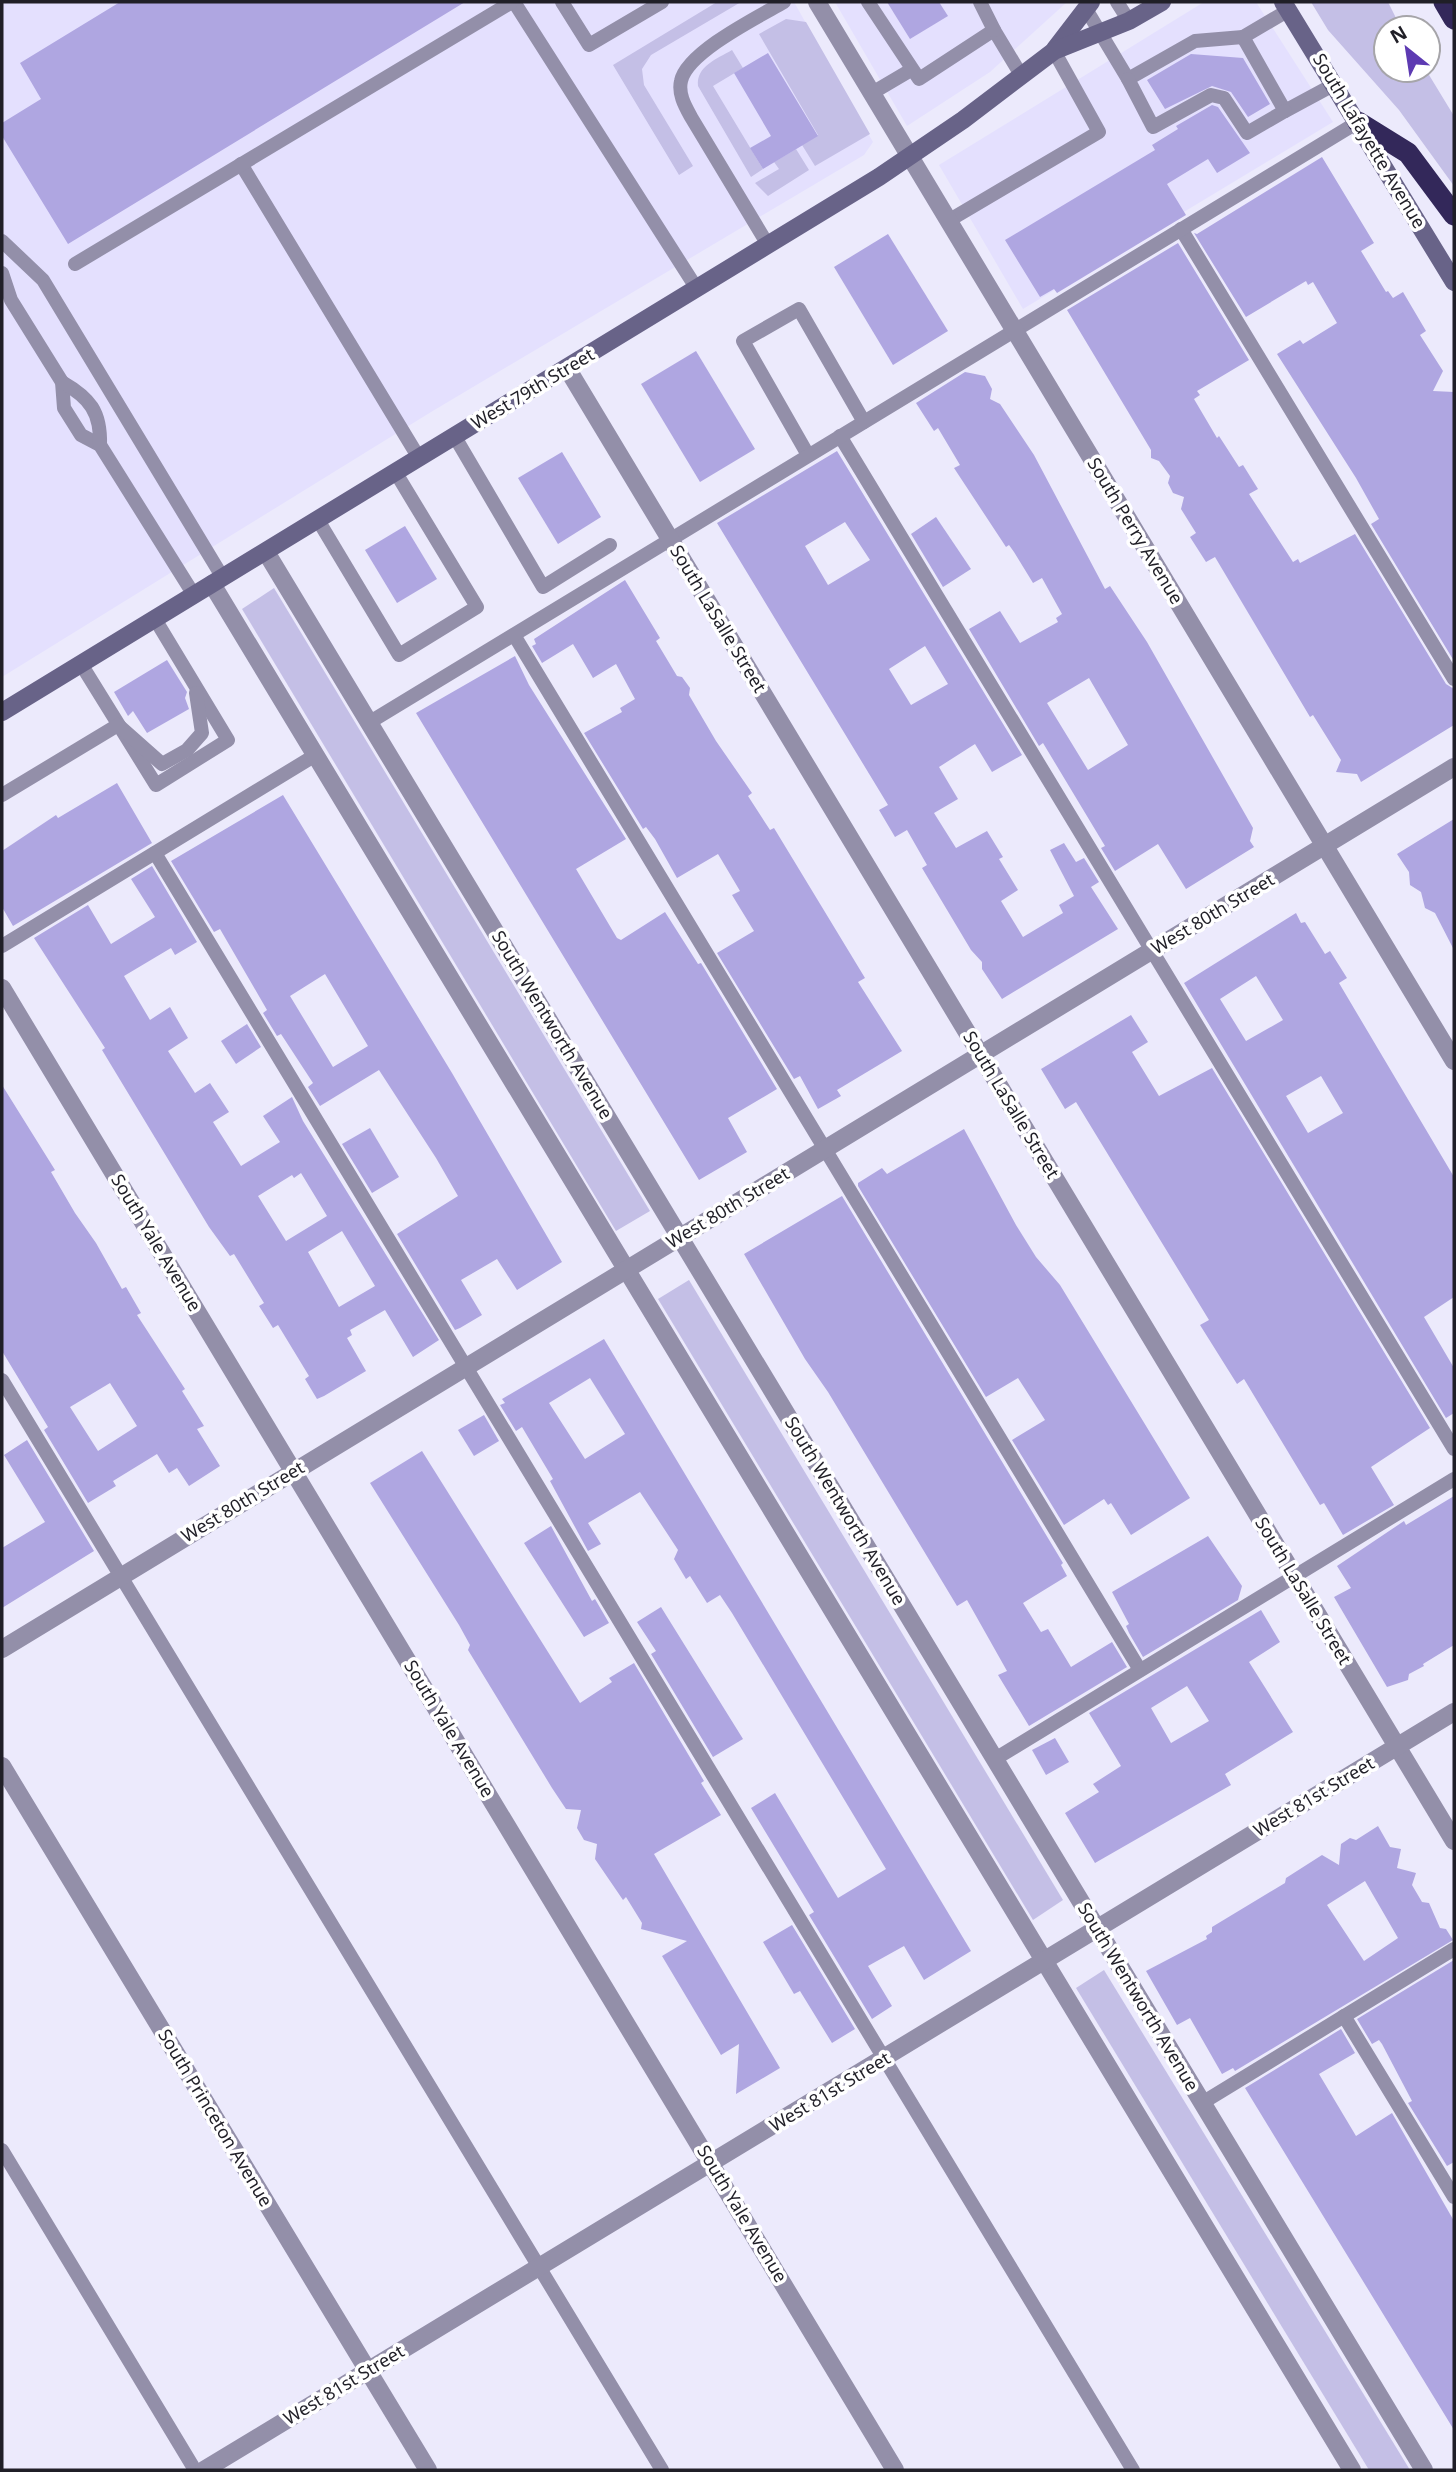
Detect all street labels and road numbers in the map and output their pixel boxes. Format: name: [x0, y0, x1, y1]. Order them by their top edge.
street label: South Lafayette Avenue: [1308, 48, 1432, 233]
street label: West 79th Street: [467, 342, 599, 434]
street label: South Perry Avenue: [1083, 453, 1189, 608]
street label: South LaSalle Street: [665, 540, 773, 697]
street label: West 80th Street: [1147, 867, 1279, 959]
street label: South Wentworth Avenue: [487, 926, 619, 1123]
street label: South LaSalle Street: [958, 1026, 1066, 1183]
street label: West 80th Street: [662, 1161, 794, 1253]
street label: South Yale Avenue: [106, 1169, 207, 1316]
street label: South Wentworth Avenue: [780, 1412, 912, 1609]
street label: West 80th Street: [177, 1455, 309, 1547]
street label: South LaSalle Street: [1250, 1512, 1358, 1669]
street label: South Yale Avenue: [399, 1655, 500, 1802]
street label: West 81st Street: [1249, 1750, 1379, 1842]
street label: South Wentworth Avenue: [1073, 1898, 1205, 2095]
street label: South Princeton Avenue: [153, 2024, 279, 2211]
street label: West 81st Street: [765, 2045, 895, 2137]
street label: South Yale Avenue: [692, 2140, 793, 2287]
street label: West 81st Street: [279, 2338, 409, 2430]

